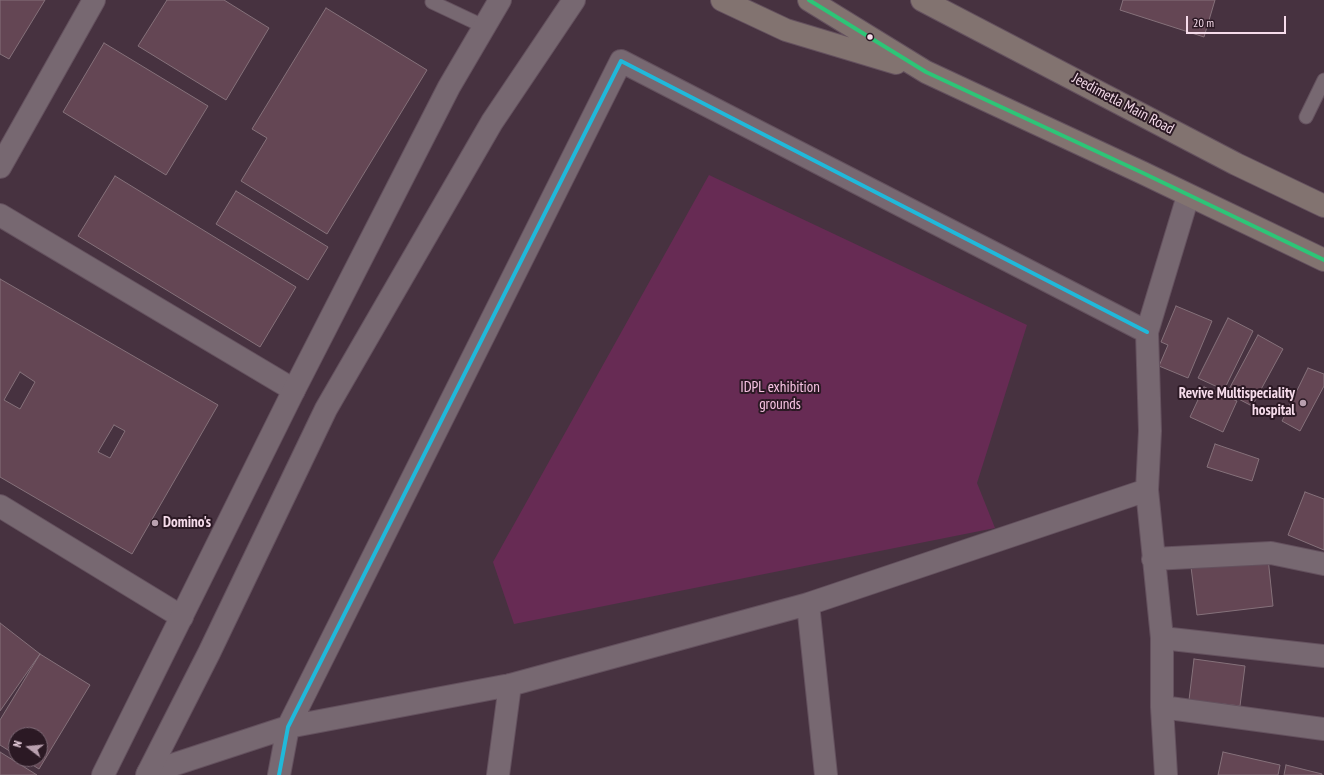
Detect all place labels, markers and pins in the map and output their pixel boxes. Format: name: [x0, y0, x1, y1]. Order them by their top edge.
unlabelled marker: [865, 32, 875, 42]
place label: Revive Multispeciality hospital: [1179, 385, 1295, 420]
marker: Revive Multispeciality hospital: [1298, 398, 1308, 408]
place label: Domino's: [163, 514, 211, 532]
marker: Domino's: [150, 518, 160, 528]

